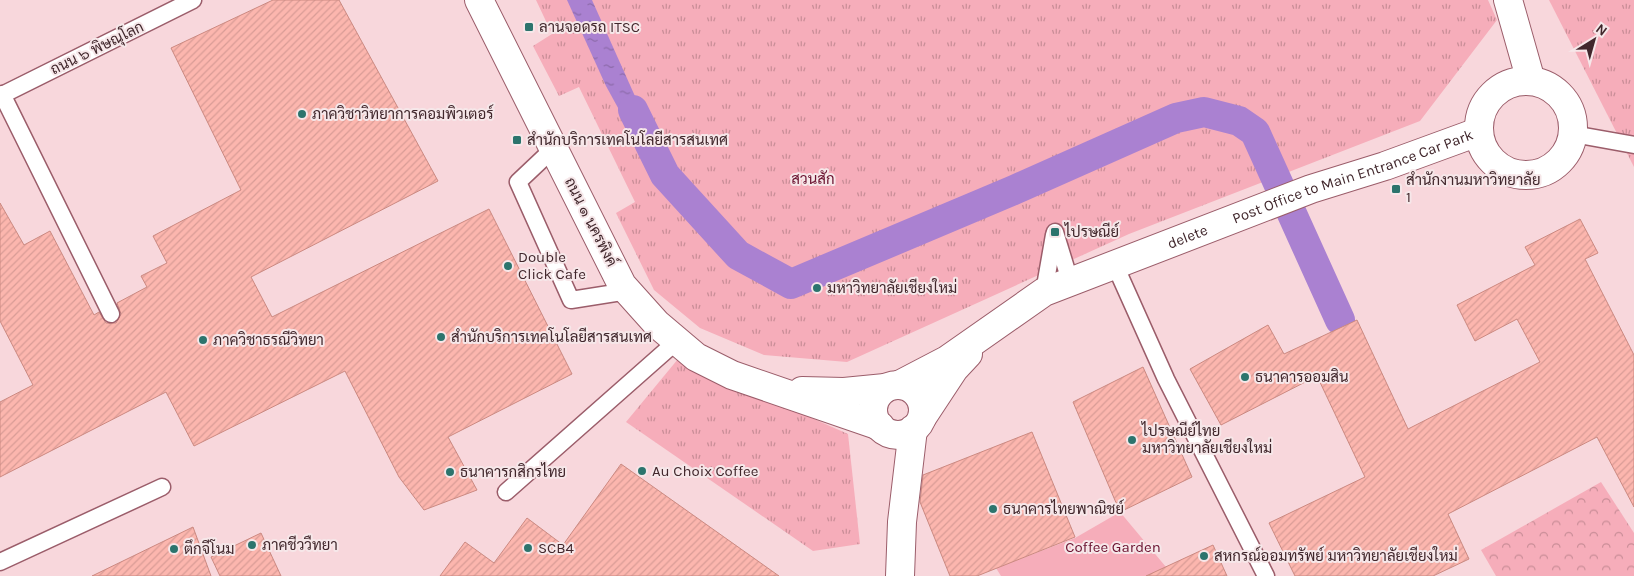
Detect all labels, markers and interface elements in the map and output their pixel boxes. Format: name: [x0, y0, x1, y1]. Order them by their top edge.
north arrow: [1569, 15, 1619, 65]
street label: ถนน ๖ พิษณุโลก: [47, 17, 147, 80]
place label: ลานจอดรถ ITSC: [539, 18, 640, 36]
text: N: [1592, 20, 1611, 40]
marker: ลานจอดรถ ITSC: [523, 21, 535, 33]
place label: ภาควิชาวิทยาการคอมพิวเตอร์: [312, 104, 494, 123]
marker: ภาควิชาวิทยาการคอมพิวเตอร์: [296, 108, 308, 120]
street label: Post Office to Main Entrance Car Park: [1230, 126, 1476, 228]
place label: สํานักบริการเทคโนโลยีสารสนเทศ: [527, 130, 728, 149]
marker: สํานักบริการเทคโนโลยีสารสนเทศ: [511, 134, 523, 146]
park label: สวนสัก: [791, 170, 835, 188]
place label: สํานักงานมหาวิทยาลัย 1: [1406, 171, 1541, 206]
street label: ถนน ๑ นครพิงค์: [561, 174, 622, 270]
marker: สํานักงานมหาวิทยาลัย 1: [1390, 183, 1402, 195]
street label: delete: [1165, 221, 1210, 253]
place label: ไปรษณีย์: [1064, 222, 1119, 241]
marker: ไปรษณีย์: [1049, 226, 1061, 238]
place label: Double Click Cafe: [518, 248, 586, 283]
marker: Double Click Cafe: [502, 260, 514, 272]
place label: มหาวิทยาลัยเชียงใหม่: [827, 278, 957, 297]
marker: มหาวิทยาลัยเชียงใหม่: [811, 282, 823, 294]
place label: สำนักบริการเทคโนโลยีสารสนเทศ: [451, 327, 652, 346]
place label: ภาควิชาธรณีวิทยา: [213, 330, 324, 349]
marker: สำนักบริการเทคโนโลยีสารสนเทศ: [435, 331, 447, 343]
marker: ภาควิชาธรณีวิทยา: [197, 334, 209, 346]
place label: ธนาคารออมสิน: [1255, 368, 1349, 386]
marker: ธนาคารออมสิน: [1239, 371, 1251, 383]
place label: ไปรษณีย์ไทย มหาวิทยาลัยเชียงใหม่: [1141, 421, 1272, 457]
marker: ไปรษณีย์ไทย มหาวิทยาลัยเชียงใหม่: [1126, 434, 1138, 446]
place label: ธนาคารกสิกรไทย: [460, 462, 566, 481]
place label: Au Choix Coffee: [652, 462, 758, 480]
marker: Au Choix Coffee: [636, 465, 648, 477]
marker: ธนาคารกสิกรไทย: [444, 466, 456, 478]
place label: ธนาคารไทยพาณิชย์: [1003, 499, 1124, 518]
marker: ธนาคารไทยพาณิชย์: [987, 503, 999, 515]
place label: ภาคชีววืทยา: [262, 535, 338, 554]
park label: Coffee Garden: [1065, 538, 1161, 556]
place label: ตึกจีโนม: [184, 539, 235, 558]
marker: ภาคชีววืทยา: [246, 539, 258, 551]
place label: SCB4: [538, 539, 575, 557]
marker: SCB4: [522, 542, 534, 554]
marker: ตึกจีโนม: [168, 543, 180, 555]
place label: สหกรณ์ออมทรัพย์ มหาวิทยาลัยเชียงใหม่: [1214, 546, 1458, 565]
marker: สหกรณ์ออมทรัพย์ มหาวิทยาลัยเชียงใหม่: [1198, 550, 1210, 562]

